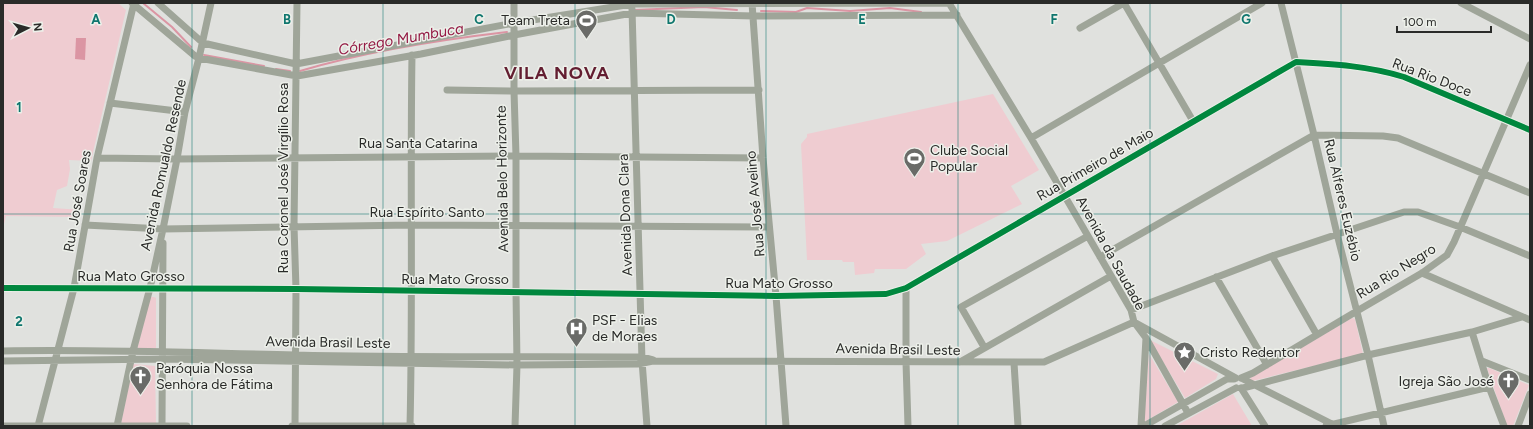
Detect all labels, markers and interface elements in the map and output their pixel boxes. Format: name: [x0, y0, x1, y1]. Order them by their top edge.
sports icon: Team Treta: [573, 7, 599, 40]
north arrow: [8, 8, 48, 48]
scale bar: [1397, 8, 1491, 34]
text: A: [91, 12, 101, 27]
text: B: [283, 12, 291, 27]
text: C: [474, 12, 484, 27]
place label: Team Treta: [501, 12, 570, 29]
text: D: [666, 12, 676, 27]
text: E: [858, 12, 866, 27]
text: F: [1050, 12, 1058, 27]
text: G: [1241, 12, 1251, 27]
text: 100 m: [1403, 15, 1437, 29]
water label: Córrego Mumbuca: [337, 19, 465, 59]
text: N: [31, 22, 44, 32]
street label: Rua Rio Doce: [1390, 55, 1474, 101]
district label: VILA NOVA: [504, 62, 610, 84]
street label: Avenida Romualdo Resende: [137, 78, 190, 252]
street label: Rua Coronel José Virgílio Rosa: [275, 83, 292, 273]
text: 1: [16, 100, 22, 115]
street label: Avenida Belo Horizonte: [493, 105, 512, 253]
street label: Rua Primeiro de Maio: [1034, 124, 1157, 205]
street label: Rua Santa Catarina: [358, 135, 478, 152]
street label: Rua Alferes Euzébio: [1320, 137, 1365, 263]
place label: Clube Social Popular: [930, 142, 1008, 175]
sports icon: Clube Social Popular: [901, 145, 927, 178]
street label: Rua José Soares: [60, 149, 95, 253]
street label: Rua José Avelino: [742, 150, 769, 258]
street label: Avenida Dona Clara: [615, 154, 636, 276]
street label: Avenida da Saudade: [1072, 193, 1149, 313]
street label: Rua Espírito Santo: [369, 204, 485, 221]
street label: Rua Rio Negro: [1353, 240, 1439, 303]
street label: Rua Mato Grosso: [77, 268, 185, 285]
street label: Rua Mato Grosso: [401, 271, 509, 288]
street label: Rua Mato Grosso: [725, 275, 833, 292]
place label: PSF - Elias de Moraes: [592, 312, 657, 345]
text: 2: [15, 314, 23, 329]
hospital icon: PSF - Elias de Moraes: [563, 315, 589, 348]
street label: Avenida Brasil Leste: [265, 333, 391, 352]
place icon: Cristo Redentor: [1172, 339, 1198, 372]
street label: Avenida Brasil Leste: [835, 340, 961, 359]
place label: Cristo Redentor: [1200, 344, 1300, 361]
place label: Paróquia Nossa Senhora de Fátima: [156, 360, 273, 393]
church icon: Paróquia Nossa Senhora de Fátima: [128, 363, 154, 396]
church icon: Igreja São José: [1496, 368, 1522, 401]
place label: Igreja São José: [1398, 373, 1494, 390]

